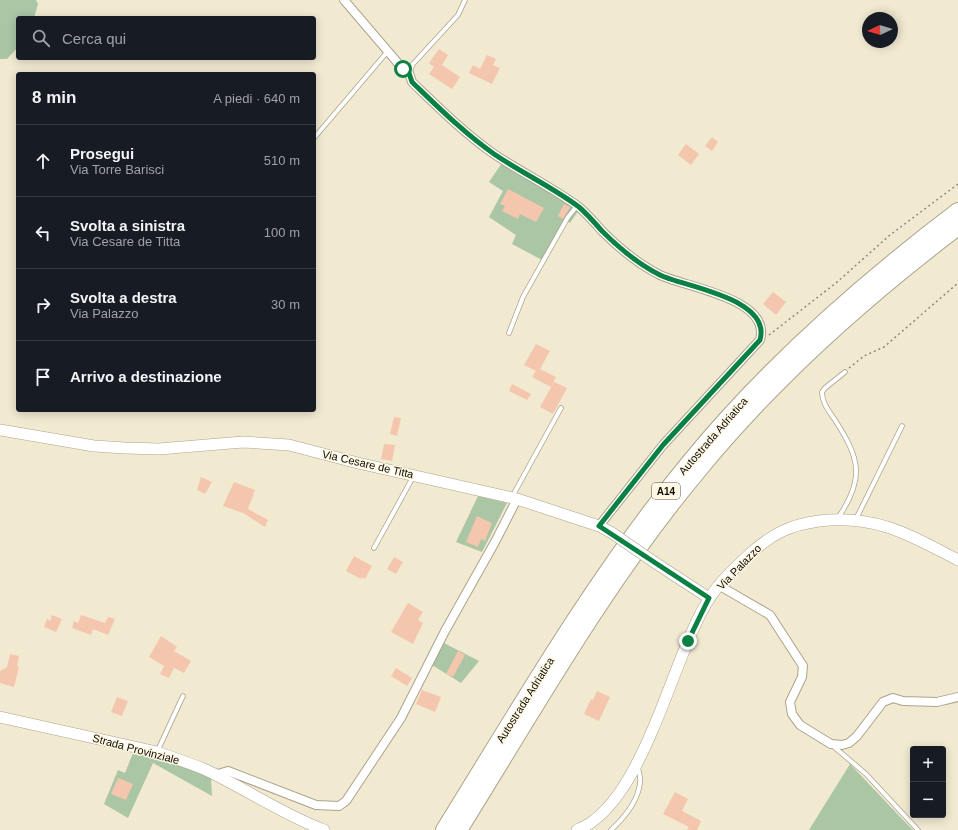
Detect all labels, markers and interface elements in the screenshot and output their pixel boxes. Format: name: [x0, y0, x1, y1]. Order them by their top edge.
north arrow: [862, 12, 898, 48]
search box: [16, 16, 316, 60]
icon: search: [30, 27, 52, 49]
text: Cerca qui: [62, 30, 126, 47]
route start: [394, 60, 412, 78]
text: 8 min: [32, 88, 76, 107]
text: A piedi · 640 m: [213, 91, 300, 106]
text: Prosegui: [70, 145, 134, 162]
icon: ahead: [32, 150, 54, 172]
text: 510 m: [264, 153, 300, 168]
text: Via Torre Barisci: [70, 162, 164, 177]
text: Svolta a sinistra: [70, 217, 185, 234]
icon: left: [32, 222, 54, 244]
text: 100 m: [264, 225, 300, 240]
text: Via Cesare de Titta: [70, 234, 180, 249]
text: Svolta a destra: [70, 289, 177, 306]
icon: right: [32, 294, 54, 316]
text: 30 m: [271, 297, 300, 312]
text: Via Palazzo: [70, 306, 138, 321]
icon: arrive: [32, 366, 54, 388]
text: Arrivo a destinazione: [70, 368, 222, 385]
street label: Autostrada Adriatica: [676, 394, 750, 477]
street label: Via Cesare de Titta: [321, 448, 416, 481]
road number: A14: [652, 483, 680, 499]
street label: Via Palazzo: [715, 542, 763, 592]
route end: [679, 632, 697, 650]
street label: Autostrada Adriatica: [494, 654, 557, 745]
street label: Strada Provinziale: [91, 732, 181, 766]
map controls: [910, 746, 946, 818]
button: +: [910, 746, 946, 782]
button: −: [910, 782, 946, 818]

